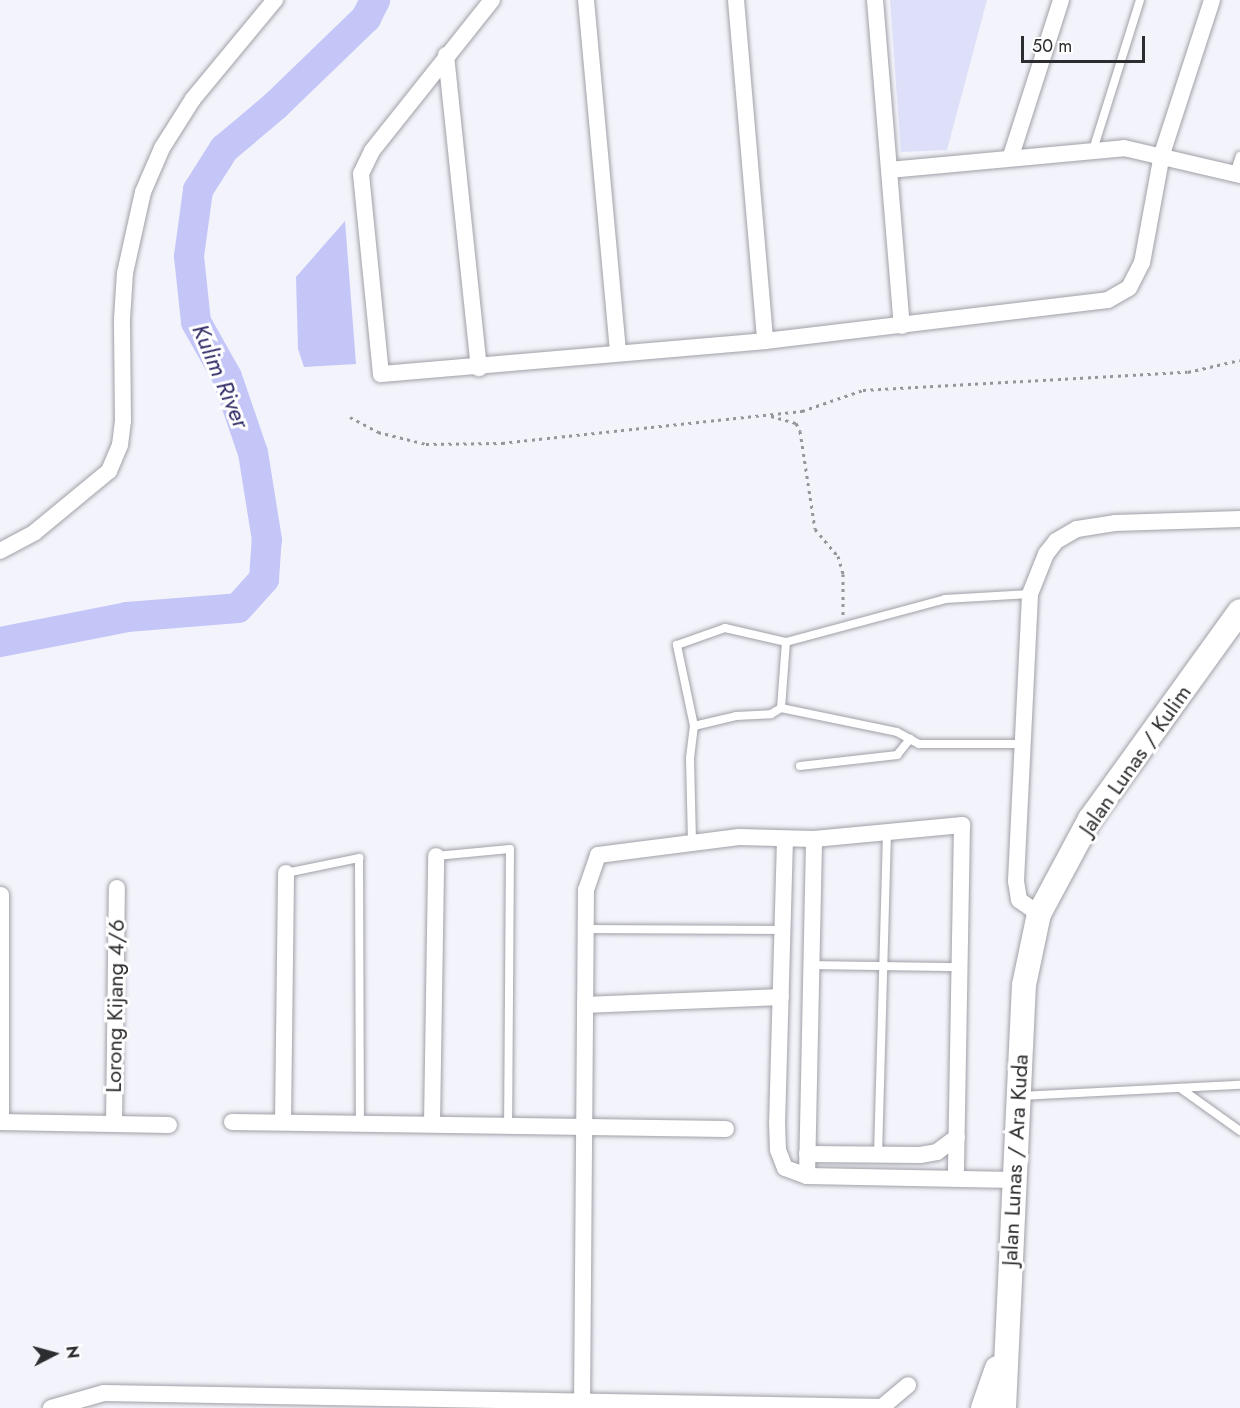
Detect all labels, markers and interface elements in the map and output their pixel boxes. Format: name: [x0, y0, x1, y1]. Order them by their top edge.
scale bar: [1024, 24, 1148, 62]
text: 50 m: [1032, 33, 1072, 59]
water label: Kulim River: [186, 320, 256, 432]
street label: Jalan Lunas / Kulim: [1073, 680, 1197, 840]
street label: Lorong Kijang 4/6: [100, 919, 130, 1093]
street label: Jalan Lunas / Ara Kuda: [996, 1054, 1034, 1266]
north arrow: [24, 1324, 84, 1384]
text: N: [60, 1345, 85, 1360]

